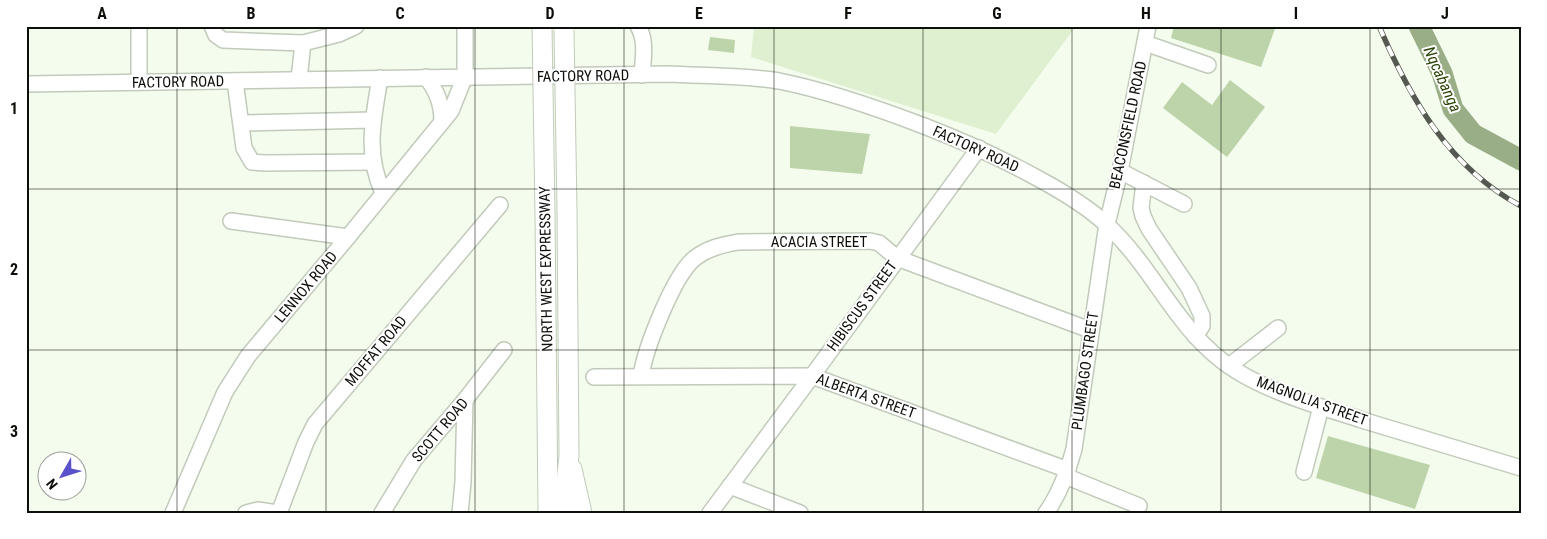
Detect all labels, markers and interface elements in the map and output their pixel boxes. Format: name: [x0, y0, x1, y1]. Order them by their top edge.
text: A: [97, 4, 107, 23]
text: B: [247, 4, 256, 23]
text: C: [395, 4, 405, 23]
text: D: [545, 4, 555, 23]
text: E: [695, 4, 703, 23]
text: F: [844, 4, 852, 23]
text: G: [992, 4, 1002, 23]
text: H: [1141, 4, 1151, 23]
text: I: [1294, 4, 1298, 23]
text: J: [1441, 4, 1449, 23]
water label: Nqcabanga: [1420, 44, 1465, 115]
street label: BEACONSFIELD ROAD: [1106, 59, 1150, 191]
street label: FACTORY ROAD: [537, 66, 629, 86]
street label: FACTORY ROAD: [132, 72, 224, 92]
text: 1: [10, 99, 18, 118]
street label: FACTORY ROAD: [930, 122, 1022, 176]
street label: NORTH WEST EXPRESSWAY: [536, 186, 556, 352]
street label: ACACIA STREET: [771, 233, 867, 251]
street label: LENNOX ROAD: [271, 248, 341, 326]
street label: HIBISCUS STREET: [823, 257, 901, 355]
text: 2: [10, 260, 18, 279]
street label: PLUMBAGO STREET: [1068, 310, 1102, 431]
street label: MOFFAT ROAD: [341, 312, 411, 390]
street label: ALBERTA STREET: [814, 370, 918, 422]
street label: MAGNOLIA STREET: [1254, 373, 1370, 429]
street label: SCOTT ROAD: [408, 394, 472, 466]
text: 3: [10, 422, 18, 441]
north arrow: [38, 452, 88, 502]
text: N: [43, 476, 61, 493]

